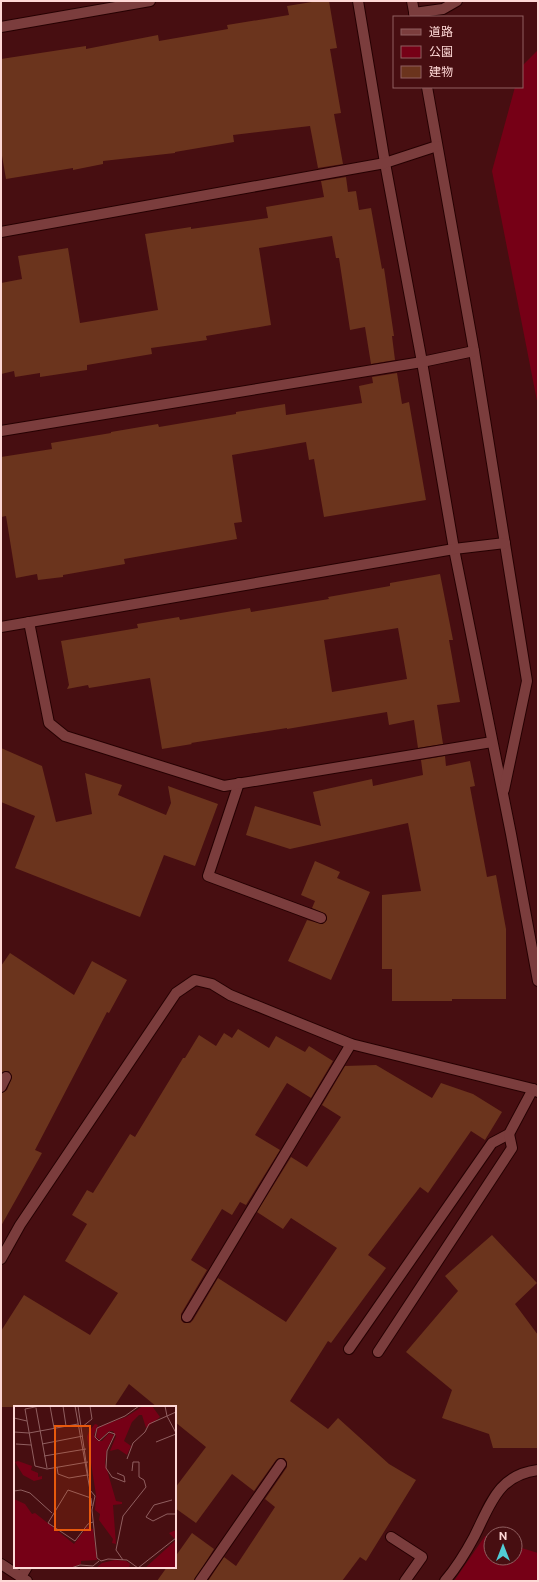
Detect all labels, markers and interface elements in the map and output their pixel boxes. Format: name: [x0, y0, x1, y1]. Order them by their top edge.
legend: [393, 16, 523, 88]
text: 道路: [429, 25, 453, 39]
text: 公園: [429, 45, 453, 59]
text: 建物: [429, 65, 453, 79]
inset map: [14, 1406, 176, 1568]
north arrow: [483, 1526, 523, 1566]
text: N: [499, 1530, 507, 1542]

